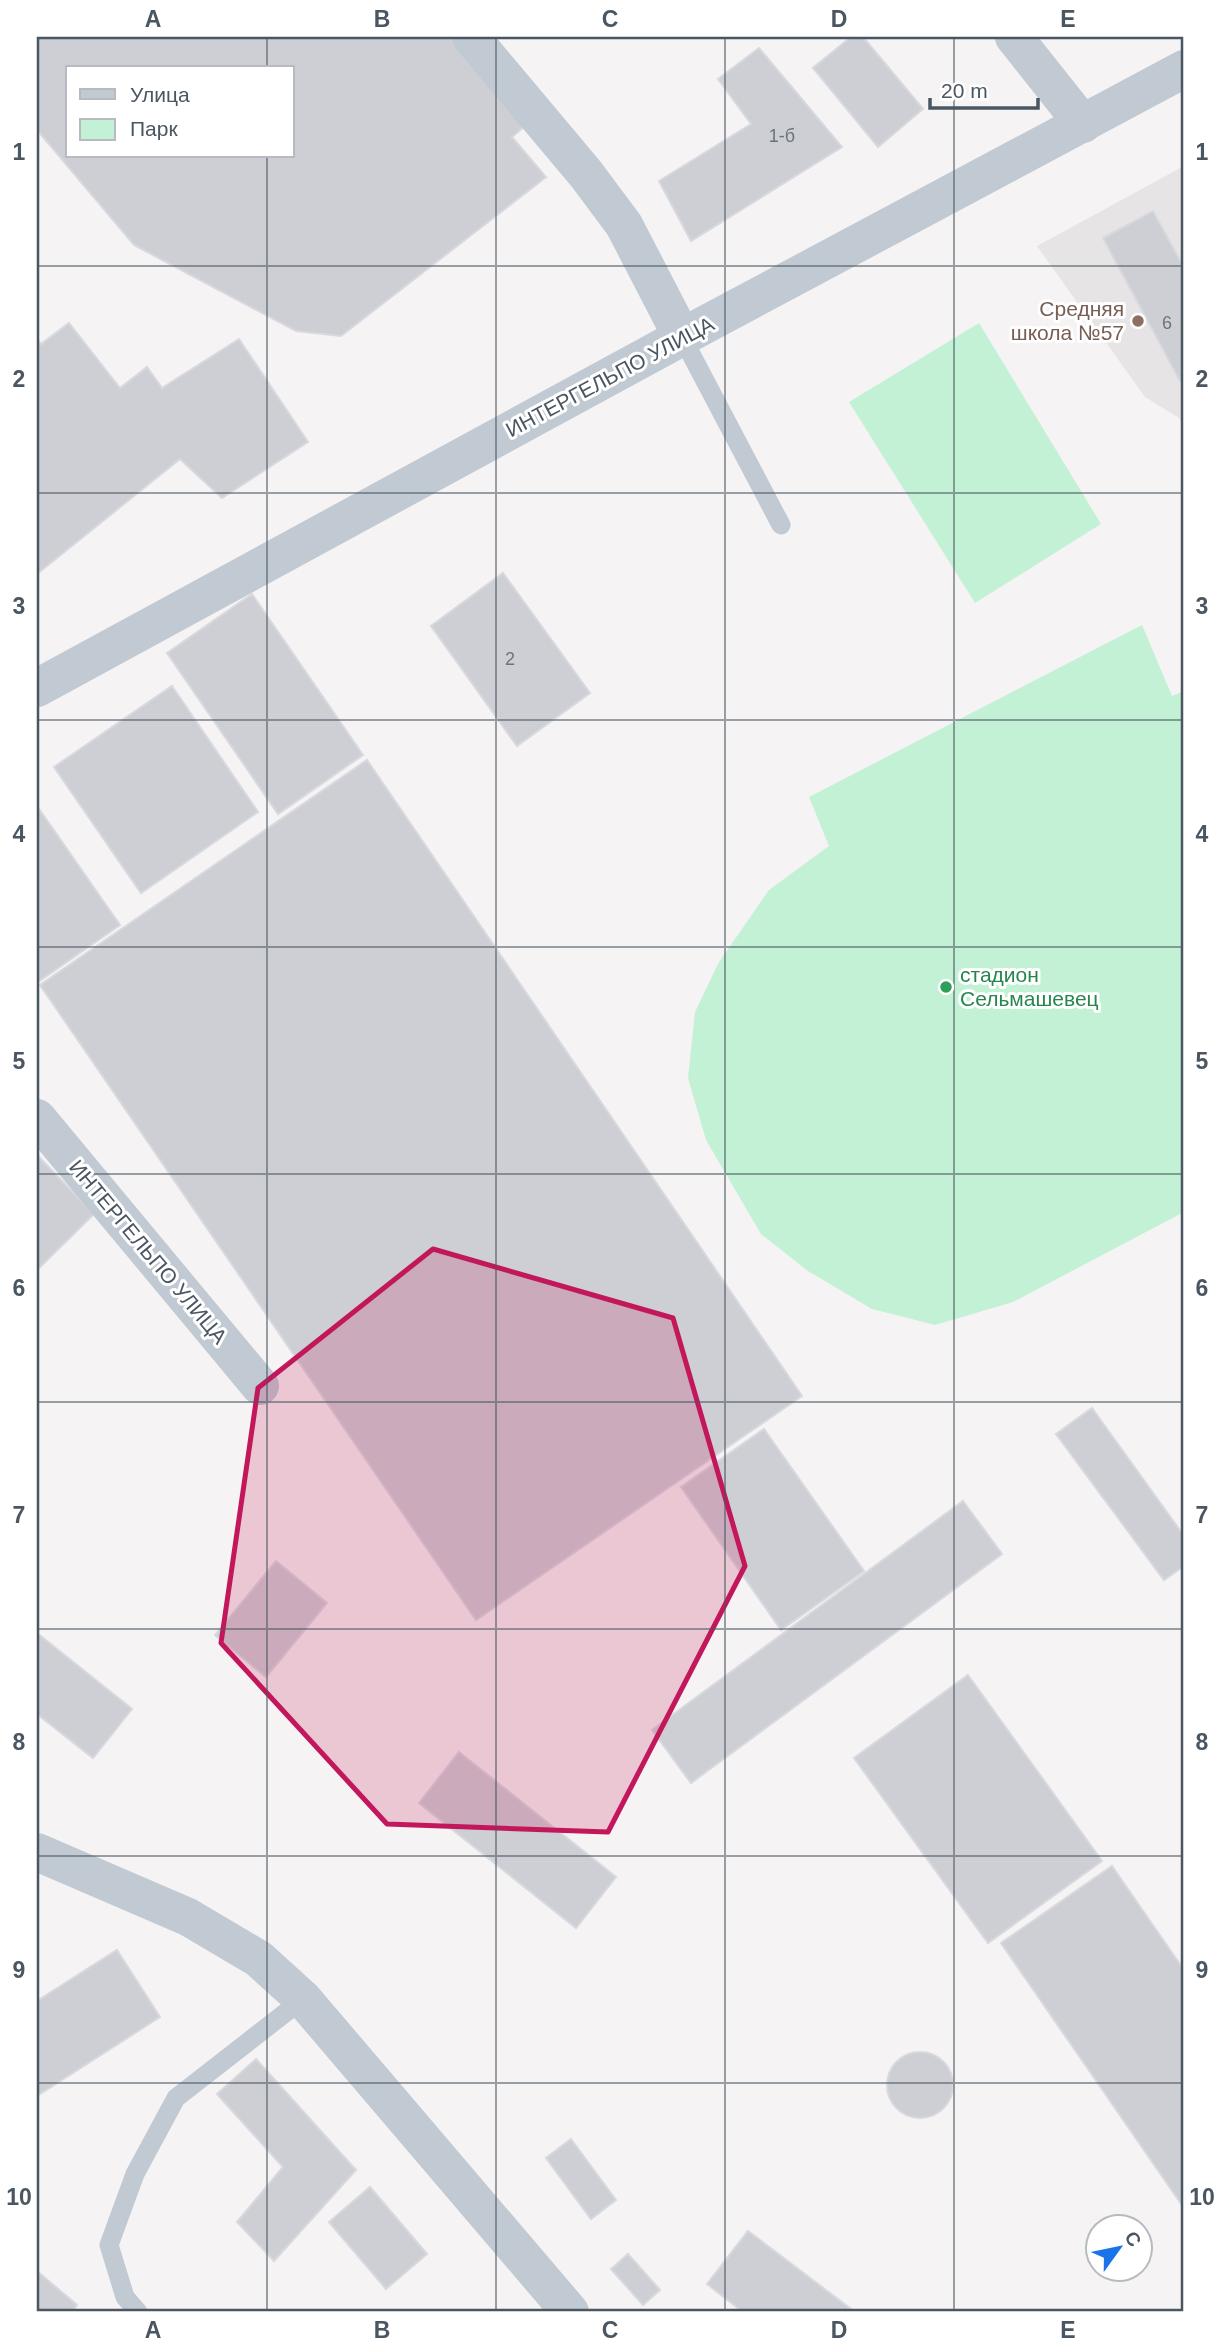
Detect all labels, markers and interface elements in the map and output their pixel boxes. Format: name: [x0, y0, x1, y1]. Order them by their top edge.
text: A: [145, 6, 161, 32]
text: B: [374, 6, 390, 32]
text: C: [602, 6, 618, 32]
text: D: [831, 6, 847, 32]
text: E: [1060, 6, 1076, 32]
legend: [66, 66, 294, 158]
scale bar: [930, 66, 1039, 110]
text: 20 m: [941, 79, 988, 102]
text: Улица: [130, 83, 190, 106]
text: Парк: [130, 117, 178, 140]
house number: 1-б: [769, 126, 795, 146]
text: 1: [13, 139, 26, 165]
text: 1: [1196, 139, 1209, 165]
place label: Средняя школа №57: [1011, 297, 1124, 344]
street label: ИНТЕРГЕЛЬПО УЛИЦА: [502, 312, 718, 441]
marker: Средняя школа №57: [1130, 313, 1146, 329]
house number: 6: [1162, 313, 1172, 333]
text: 2: [13, 366, 25, 392]
text: 2: [1196, 366, 1208, 392]
text: 3: [13, 593, 25, 619]
text: 3: [1196, 593, 1208, 619]
house number: 2: [505, 649, 515, 669]
text: 4: [13, 821, 26, 847]
text: 4: [1196, 821, 1209, 847]
place label: стадион Сельмашевец: [960, 963, 1099, 1010]
marker: стадион Сельмашевец: [938, 979, 954, 995]
text: 5: [13, 1048, 26, 1074]
text: 5: [1196, 1048, 1209, 1074]
street label: ИНТЕРГЕЛЬПО УЛИЦА: [65, 1155, 232, 1348]
text: 6: [13, 1275, 25, 1301]
text: 6: [1196, 1275, 1208, 1301]
text: 7: [13, 1502, 25, 1528]
text: 7: [1196, 1502, 1208, 1528]
text: 8: [13, 1729, 26, 1755]
text: 8: [1196, 1729, 1209, 1755]
text: 9: [13, 1957, 25, 1983]
text: 9: [1196, 1957, 1208, 1983]
text: 10: [6, 2184, 32, 2210]
text: 10: [1189, 2184, 1215, 2210]
north arrow: [1084, 2212, 1154, 2282]
text: С: [1120, 2228, 1146, 2251]
text: A: [145, 2317, 161, 2343]
text: B: [374, 2317, 390, 2343]
text: C: [602, 2317, 618, 2343]
text: D: [831, 2317, 847, 2343]
text: E: [1060, 2317, 1076, 2343]

